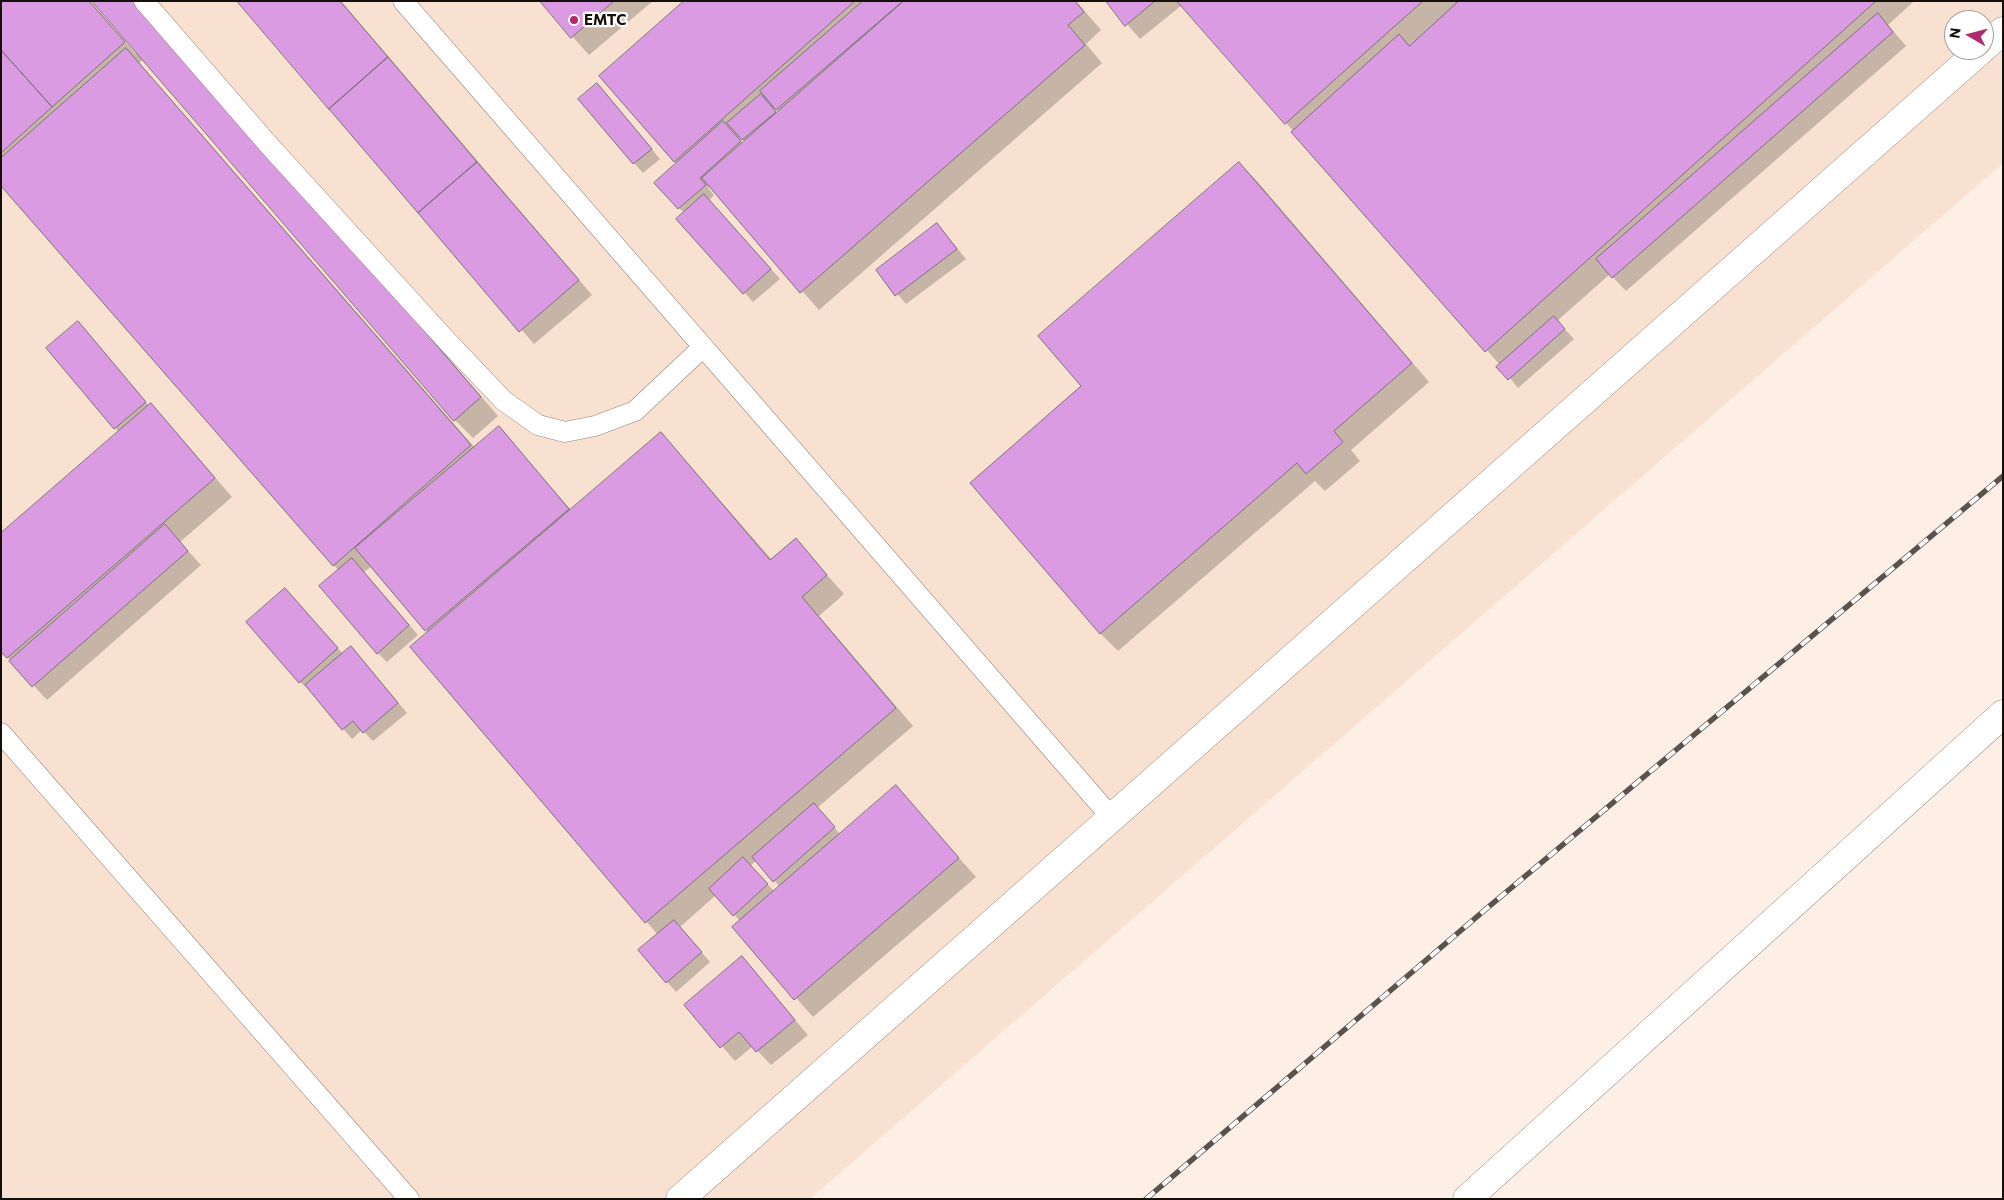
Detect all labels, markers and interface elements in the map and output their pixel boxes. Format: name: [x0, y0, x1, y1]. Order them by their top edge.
north arrow: [1944, 10, 1994, 60]
place label: EMTC: [584, 11, 626, 29]
marker: EMTC: [568, 14, 580, 26]
text: N: [1945, 27, 1964, 39]

